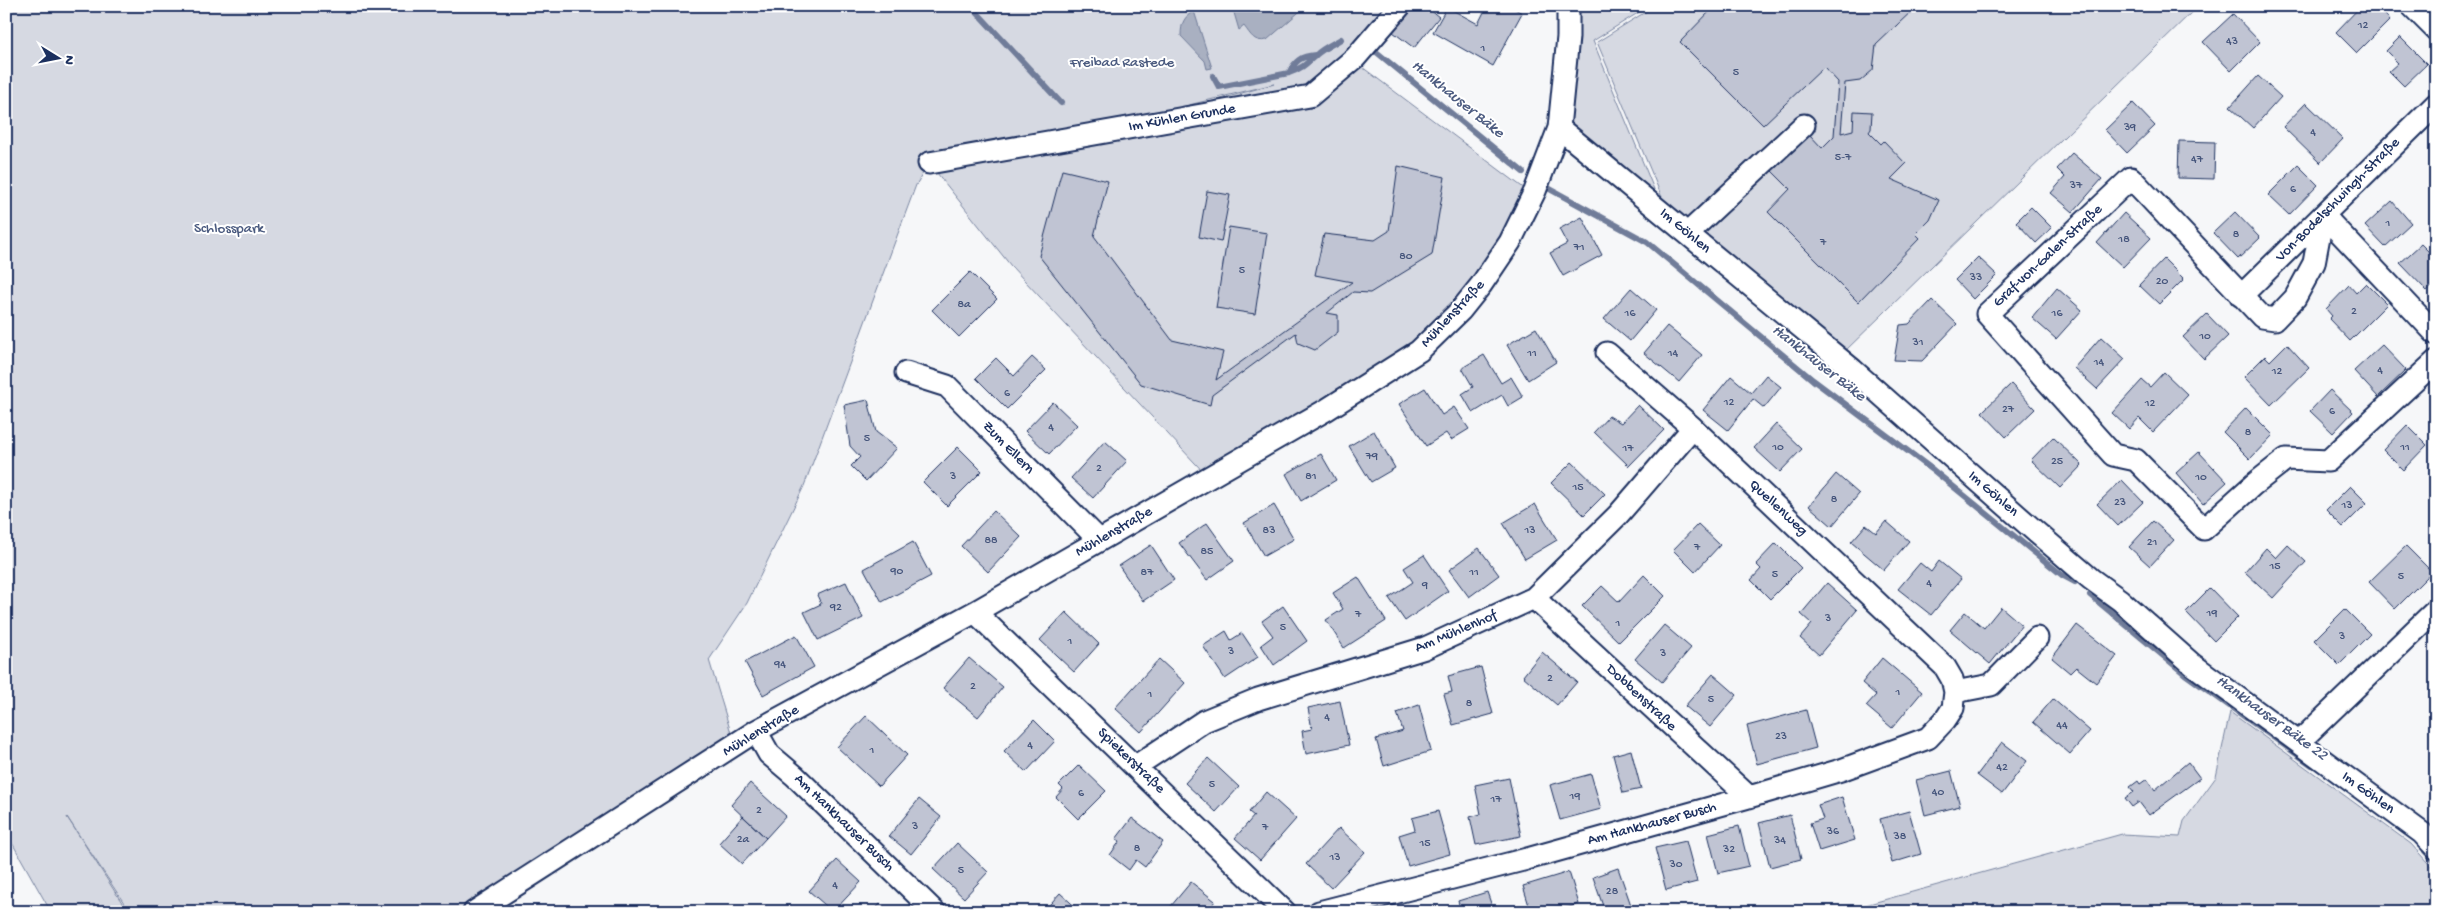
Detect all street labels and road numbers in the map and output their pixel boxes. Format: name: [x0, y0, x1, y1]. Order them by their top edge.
street label: Im Kühlen Grunde: [1127, 100, 1237, 136]
street label: Von-Bodelschwingh-Straße: [2271, 134, 2404, 267]
street label: Graf-von-Galen-Straße: [1990, 201, 2107, 311]
street label: Im Göhlen: [1656, 204, 1714, 258]
street label: Mühlenstraße: [1417, 276, 1489, 352]
street label: Zum Ellern: [978, 418, 1038, 478]
street label: Im Göhlen: [1964, 467, 2022, 521]
street label: Quellenweg: [1745, 476, 1811, 540]
street label: Mühlenstraße: [1072, 503, 1156, 561]
street label: Am Mühlenhof: [1412, 606, 1501, 657]
street label: Dobbenstraße: [1601, 660, 1680, 736]
street label: Mühlenstraße: [720, 701, 803, 761]
street label: Spiekerstraße: [1093, 724, 1169, 798]
street label: Im Göhlen: [2338, 768, 2398, 818]
street label: Am Hankhauser Busch: [790, 770, 898, 876]
street label: Am Hankhauser Busch: [1586, 798, 1718, 850]

